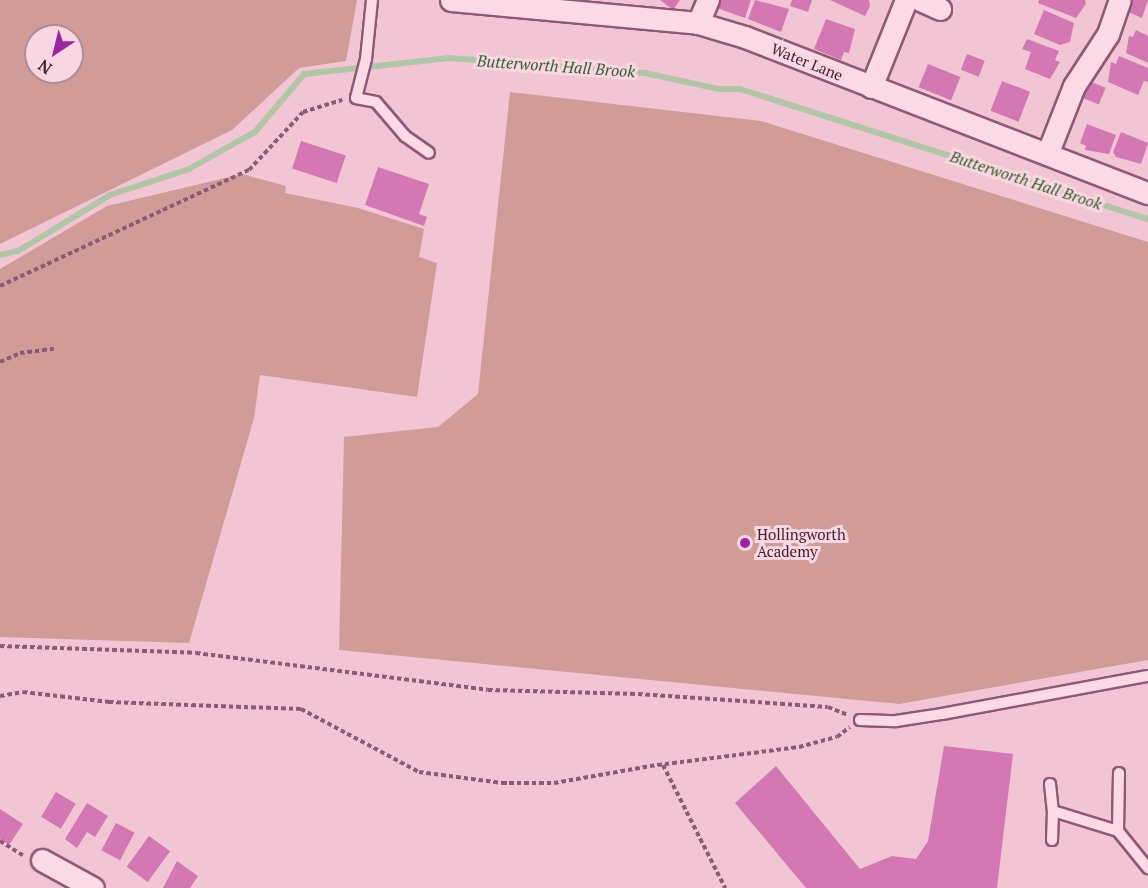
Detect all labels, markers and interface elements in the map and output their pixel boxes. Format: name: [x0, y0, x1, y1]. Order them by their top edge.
north arrow: [24, 24, 84, 84]
street label: Water Lane: [769, 40, 845, 84]
water label: Butterworth Hall Brook: [476, 51, 636, 81]
text: N: [34, 55, 56, 80]
water label: Butterworth Hall Brook: [948, 146, 1104, 214]
place label: Hollingworth Academy: [757, 525, 846, 560]
marker: Hollingworth Academy: [738, 536, 752, 550]

